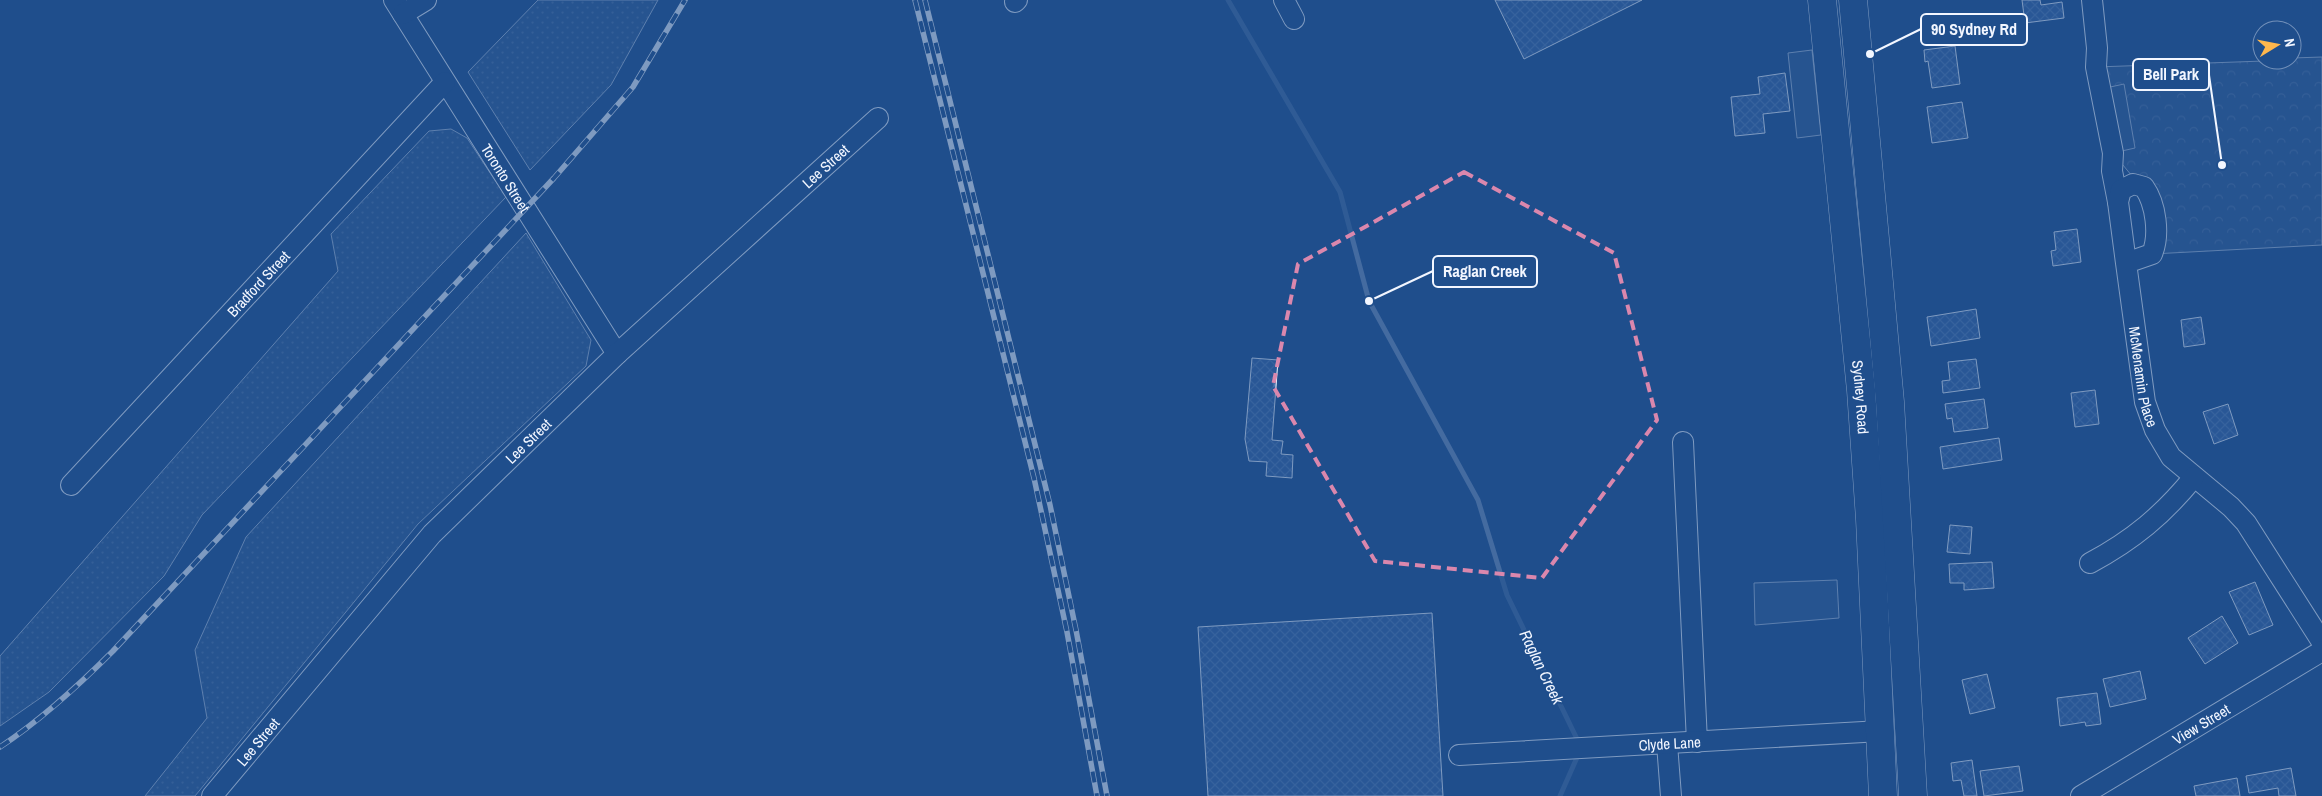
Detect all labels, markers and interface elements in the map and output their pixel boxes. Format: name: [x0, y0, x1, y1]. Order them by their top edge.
callout: 90 Sydney Rd: [1921, 14, 2027, 45]
text: 90 Sydney Rd: [1931, 18, 2017, 40]
north arrow: [2252, 20, 2302, 70]
text: N: [2280, 37, 2299, 48]
callout: Bell Park: [2133, 59, 2209, 90]
text: Bell Park: [2143, 63, 2200, 85]
street label: Lee Street: [797, 138, 854, 193]
street label: Toronto Street: [476, 139, 536, 216]
street label: Bradford Street: [222, 245, 295, 321]
callout: Raglan Creek: [1433, 256, 1537, 287]
text: Raglan Creek: [1443, 260, 1528, 282]
street label: McMenamin Place: [2124, 325, 2164, 430]
street label: Sydney Road: [1848, 359, 1875, 435]
street label: Lee Street: [500, 413, 556, 468]
water label: Raglan Creek: [1515, 626, 1570, 708]
street label: View Street: [2168, 698, 2234, 749]
street label: Lee Street: [231, 713, 284, 770]
street label: Clyde Lane: [1638, 731, 1701, 755]

